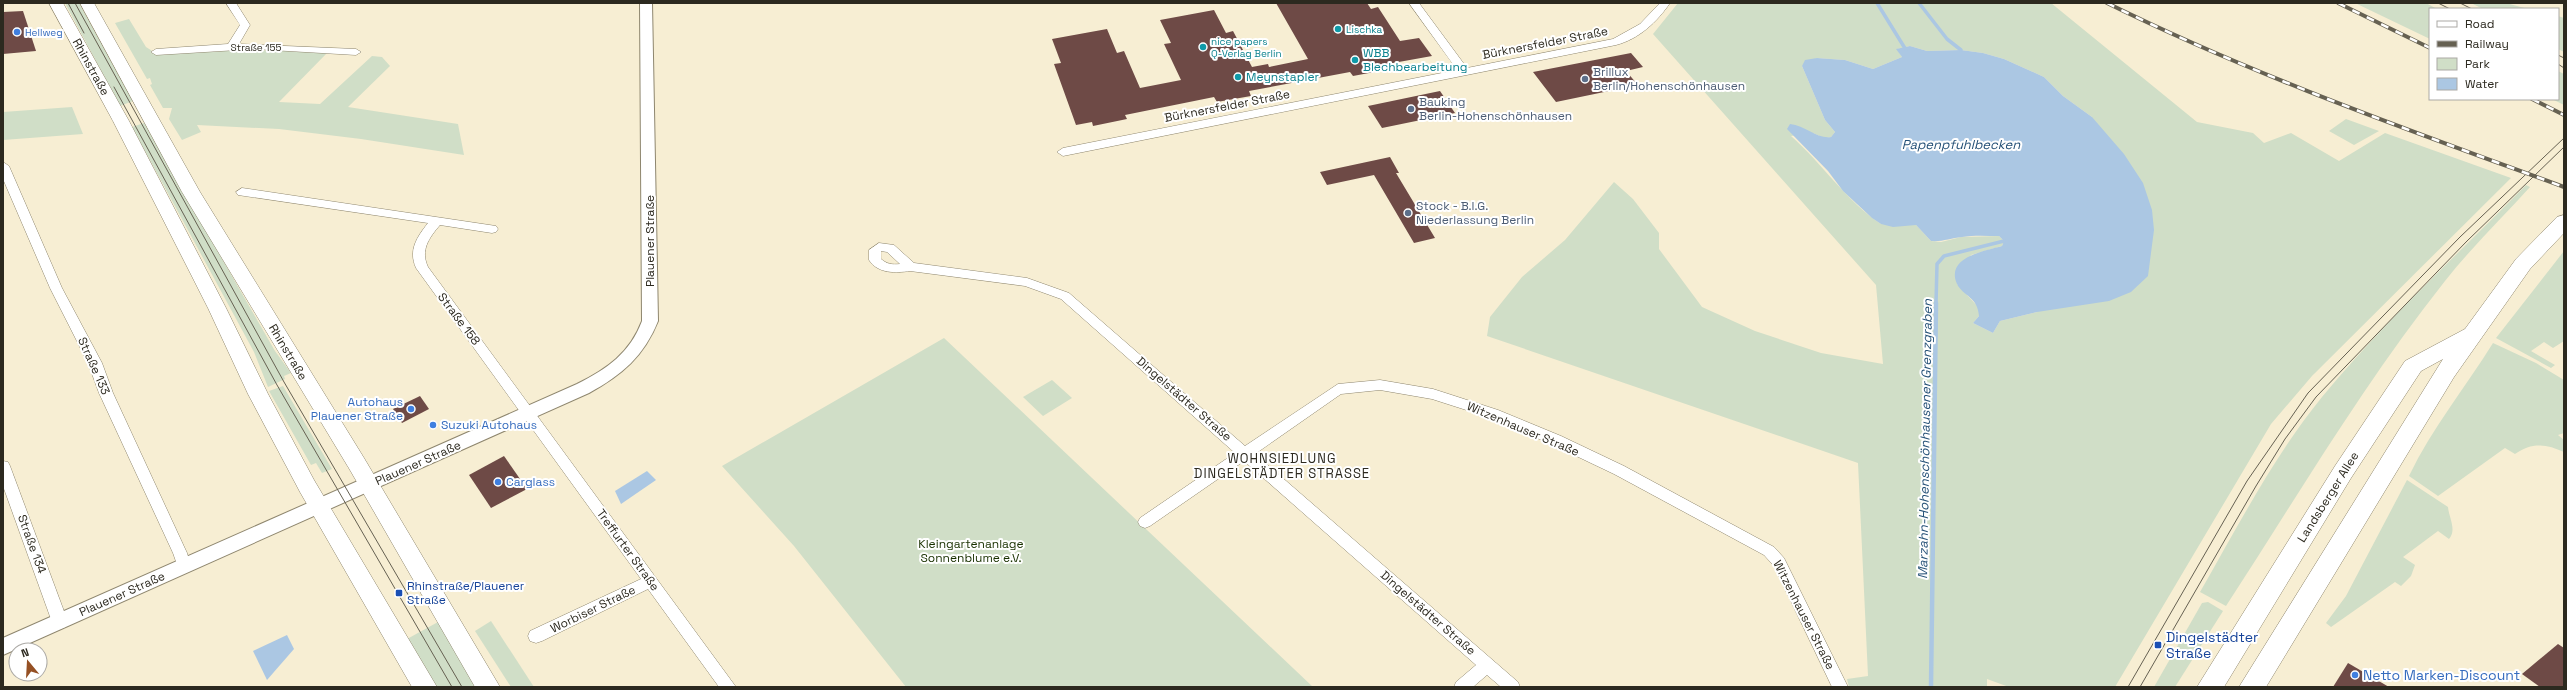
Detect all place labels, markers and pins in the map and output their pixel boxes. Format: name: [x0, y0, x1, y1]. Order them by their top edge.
place label: Lischka: [1346, 23, 1383, 36]
marker: Lischka: [1333, 24, 1343, 34]
place label: Hellweg: [25, 26, 63, 39]
marker: Hellweg: [12, 27, 22, 37]
place label: nice papers Q-Verlag Berlin: [1211, 35, 1282, 60]
marker: nice papers Q-Verlag Berlin: [1198, 42, 1208, 52]
place label: WBB Blechbearbeitung: [1363, 45, 1467, 75]
marker: WBB Blechbearbeitung: [1350, 55, 1360, 65]
place label: Brillux Berlin/Hohenschönhausen: [1593, 64, 1745, 94]
place label: Meynstapler: [1246, 69, 1320, 85]
marker: Meynstapler: [1233, 72, 1243, 82]
marker: Brillux Berlin/Hohenschönhausen: [1580, 74, 1590, 84]
place label: Bauking Berlin-Hohenschönhausen: [1419, 94, 1572, 124]
marker: Bauking Berlin-Hohenschönhausen: [1406, 104, 1416, 114]
place label: Stock - B.I.G. Niederlassung Berlin: [1416, 198, 1534, 228]
marker: Stock - B.I.G. Niederlassung Berlin: [1403, 208, 1413, 218]
place label: Autohaus Plauener Straße: [311, 394, 403, 424]
marker: Autohaus Plauener Straße: [406, 404, 416, 414]
place label: Suzuki Autohaus: [441, 417, 537, 433]
marker: Suzuki Autohaus: [428, 420, 438, 430]
place label: Carglass: [506, 474, 555, 490]
marker: Carglass: [493, 477, 503, 487]
place label: Rhinstraße/Plauener Straße: [407, 578, 525, 608]
marker: Rhinstraße/Plauener Straße: [394, 588, 404, 598]
place label: Dingelstädter Straße: [2166, 628, 2258, 662]
marker: Dingelstädter Straße: [2153, 640, 2163, 650]
place label: Netto Marken-Discount: [2363, 666, 2520, 684]
marker: Netto Marken-Discount: [2350, 670, 2360, 680]

